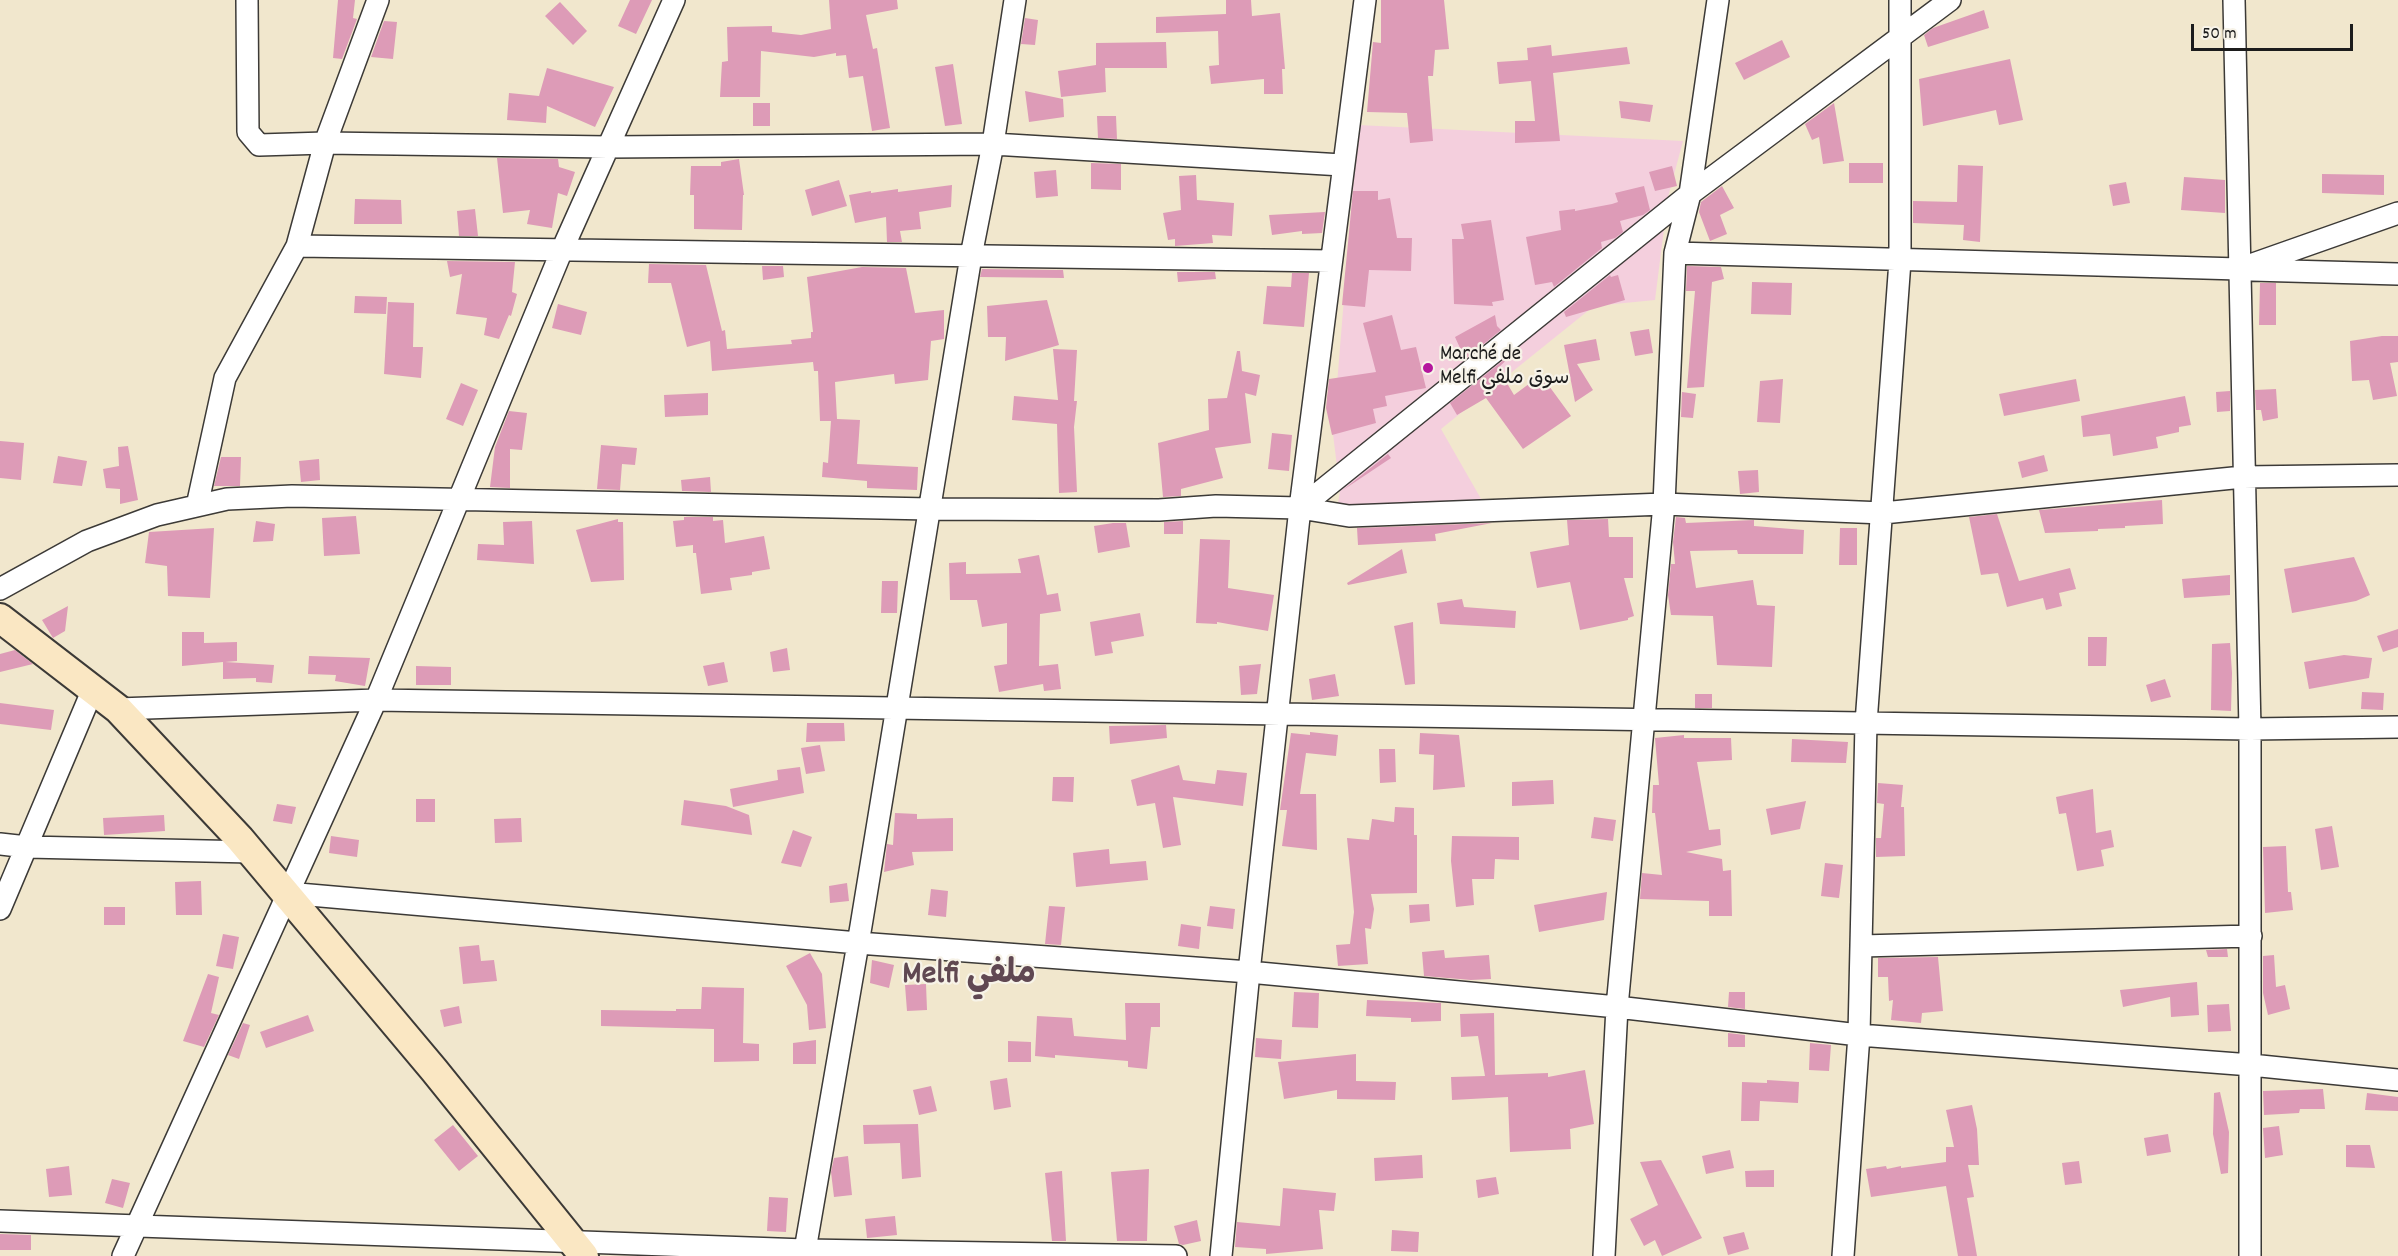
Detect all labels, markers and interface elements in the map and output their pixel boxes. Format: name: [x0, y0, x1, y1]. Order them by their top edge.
scale bar: [2194, 12, 2356, 50]
text: 50 m: [2202, 22, 2237, 47]
place label: Marché de Melfi سوق ملفي: [1440, 343, 1569, 393]
marker: Marché de Melfi سوق ملفي: [1421, 361, 1435, 375]
district label: Melfi ملفي: [902, 957, 1036, 997]

